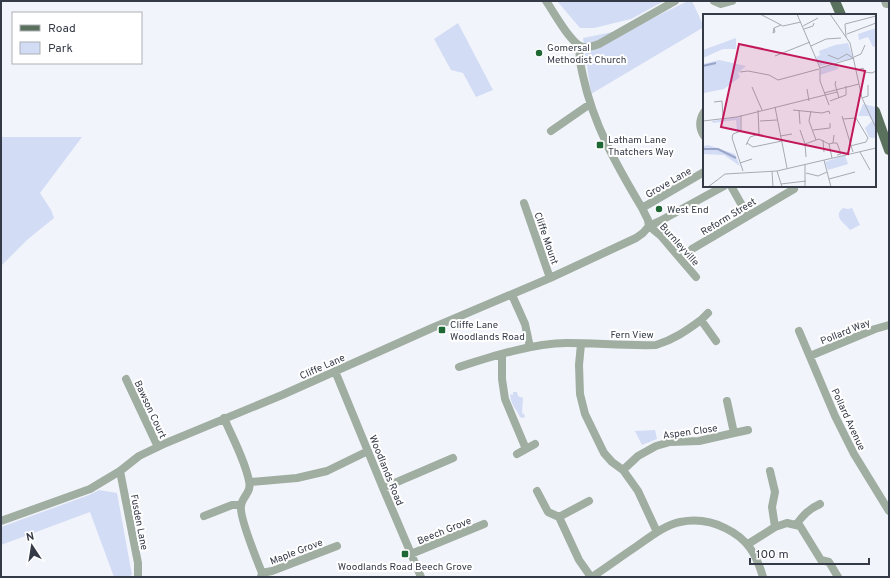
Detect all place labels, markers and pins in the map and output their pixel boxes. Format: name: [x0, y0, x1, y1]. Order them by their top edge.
place label: Gomersal Methodist Church: [547, 42, 626, 67]
marker: Gomersal Methodist Church: [534, 48, 544, 58]
place label: Latham Lane Thatchers Way: [608, 134, 674, 159]
marker: Latham Lane Thatchers Way: [595, 140, 605, 150]
marker: West End: [654, 204, 664, 214]
place label: West End: [667, 204, 709, 217]
place label: Cliffe Lane Woodlands Road: [450, 319, 525, 344]
marker: Cliffe Lane Woodlands Road: [437, 325, 447, 335]
marker: Woodlands Road Beech Grove: [400, 549, 410, 559]
place label: Woodlands Road Beech Grove: [338, 561, 472, 574]

